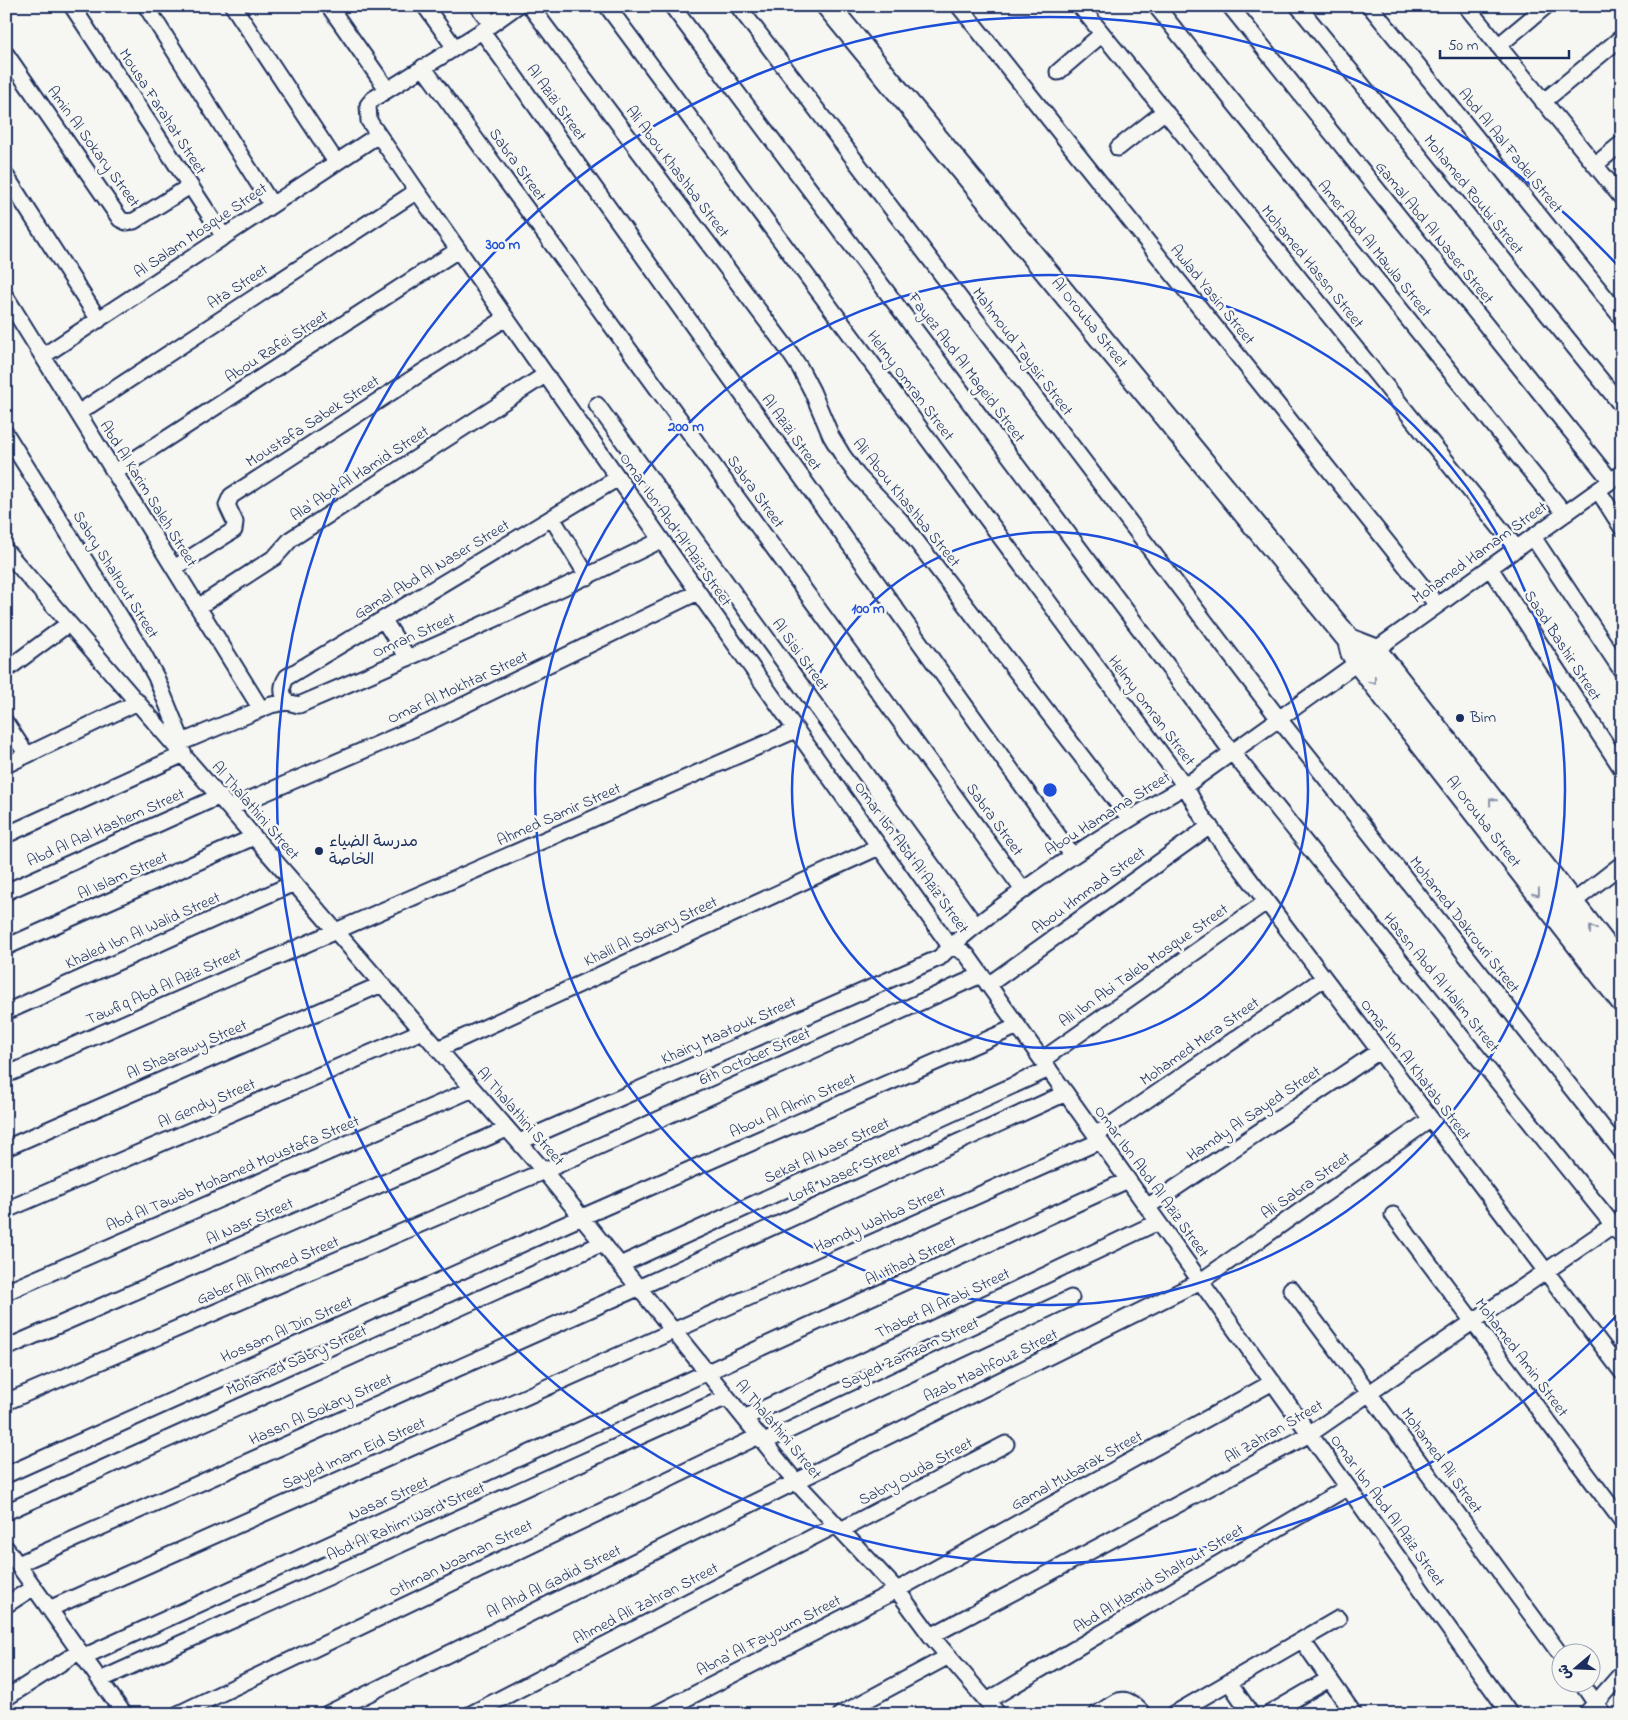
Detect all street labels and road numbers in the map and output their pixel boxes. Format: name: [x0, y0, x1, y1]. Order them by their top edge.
street label: Mousa Farahat Street: [112, 44, 212, 180]
street label: Al Azizi Street: [520, 60, 592, 147]
street label: Amin Al Sokary Street: [41, 81, 146, 213]
street label: Abd Al Aal Fadel Street: [1452, 83, 1569, 219]
street label: Ali Abou Khashba Street: [619, 101, 735, 244]
street label: Sabra Street: [482, 123, 552, 207]
street label: Mohamed Roubi Street: [1417, 130, 1529, 261]
street label: Gamal Abd Al Naser Street: [1369, 156, 1500, 310]
street label: Amer Abd Al Mawla Street: [1311, 175, 1437, 323]
street label: Al Salam Mosque Street: [129, 177, 273, 285]
street label: Mohamed Hassn Street: [1255, 200, 1370, 334]
street label: Awlad Yasin Street: [1164, 239, 1261, 351]
street label: Ata Street: [203, 258, 274, 316]
street label: Al Orouba Street: [1045, 272, 1134, 374]
street label: Mahmoud Taysir Street: [966, 283, 1079, 422]
street label: Fayez Abd Al Mageid Street: [901, 287, 1031, 449]
street label: Abou Rafei Street: [221, 304, 334, 389]
street label: Helmy Omran Street: [860, 326, 960, 447]
street label: Moustafa Sabek Street: [241, 369, 385, 474]
street label: Al Azizi Street: [755, 390, 827, 477]
street label: Abd Al Karim Saleh Street: [93, 416, 203, 573]
street label: Ala' Abd Al Hamid Street: [286, 420, 435, 528]
street label: Ali Abou Khashba Street: [846, 433, 966, 573]
street label: Omar Ibn Abd Al Aziz Street: [613, 448, 738, 612]
street label: Sabra Street: [720, 450, 790, 534]
street label: Mohamed Hamam Street: [1407, 495, 1553, 610]
street label: Sabry Shaltout Street: [66, 506, 164, 644]
street label: Gamal Abd Al Naser Street: [349, 513, 515, 626]
street label: Saad Bashir Street: [1517, 586, 1607, 707]
street label: Omran Street: [369, 607, 460, 665]
street label: Al Sisi Street: [765, 614, 835, 697]
street label: Omar Al Mokhtar Street: [384, 645, 533, 731]
street label: Helmy Omran Street: [1101, 651, 1201, 772]
street label: Al Thalathini Street: [205, 756, 305, 866]
street label: Abou Hamama Street: [1041, 765, 1176, 862]
street label: Al Orouba Street: [1439, 771, 1527, 874]
street label: Ahmed Samir Street: [493, 777, 625, 853]
street label: Omar Ibn Abd Al Aziz Street: [848, 777, 975, 940]
street label: Sabra Street: [959, 778, 1029, 862]
street label: Abd Al Aal Hashem Street: [23, 782, 189, 874]
street label: Abou Hmmad Street: [1027, 841, 1151, 941]
street label: Al Islam Street: [74, 845, 173, 907]
street label: Mohamed Dakrouri Street: [1403, 851, 1526, 999]
street label: Khaled Ibn Al Walid Street: [62, 886, 225, 976]
street label: Khalil Al Sokary Street: [580, 890, 722, 973]
street label: Ali Ibn Abi Taleb Mosque Street: [1054, 898, 1234, 1034]
street label: Hassn Abd Al Halim Street: [1377, 908, 1506, 1059]
street label: Tawfiq Abd Al Aziz Street: [83, 942, 246, 1032]
street label: Khairy Maatouk Street: [657, 990, 801, 1072]
street label: Mohamed Mera Street: [1135, 991, 1265, 1092]
street label: Omar Ibn Al Khatab Street: [1354, 994, 1477, 1146]
street label: Al Shaarawy Street: [123, 1014, 252, 1086]
street label: 6th October Street: [695, 1021, 815, 1092]
street label: Hamdy Al Sayed Street: [1182, 1060, 1326, 1168]
street label: Al Thalathini Street: [470, 1062, 570, 1172]
street label: Abou Al Almin Street: [726, 1067, 861, 1145]
street label: Al Gendy Street: [155, 1072, 260, 1135]
street label: Omar Ibn Abd Al Aziz Street: [1088, 1101, 1215, 1264]
street label: Abd Al Tawab Mohamed Moustafa Street: [103, 1109, 364, 1238]
street label: Sekat Al Nasr Street: [760, 1111, 894, 1191]
street label: Lotfi Nasef Street: [785, 1138, 905, 1209]
street label: Ali Sabra Street: [1256, 1146, 1356, 1226]
street label: Hamdy Wahba Street: [810, 1180, 950, 1260]
street label: Al Nasr Street: [202, 1192, 298, 1252]
street label: Al Itihad Street: [861, 1229, 961, 1293]
street label: Gaber Ali Ahmed Street: [193, 1230, 344, 1312]
street label: Thabet Al Arabi Street: [872, 1262, 1015, 1346]
street label: Hossam Al Din Street: [217, 1290, 357, 1370]
street label: Mohamed Amin Street: [1468, 1293, 1574, 1423]
street label: Sayed Zamzam Street: [837, 1311, 984, 1397]
street label: Mohamed Sabry Street: [223, 1319, 372, 1403]
street label: Azab Maahfouz Street: [920, 1323, 1063, 1409]
street label: Hassn Al Sokary Street: [246, 1367, 397, 1452]
street label: Al Thalathini Street: [729, 1375, 828, 1486]
street label: Ali Zahran Street: [1220, 1394, 1328, 1470]
street label: Mohamed Ali Street: [1394, 1403, 1488, 1520]
street label: Sayed Imam Eid Street: [278, 1411, 430, 1497]
street label: Gamal Mubarak Street: [1007, 1425, 1148, 1517]
street label: Omar Ibn Abd Al Aziz Street: [1324, 1430, 1451, 1593]
street label: Sabry Ouda Street: [854, 1431, 978, 1512]
street label: Nasar Street: [345, 1470, 434, 1527]
street label: Abd Al Rahim Ward Street: [323, 1476, 490, 1568]
street label: Othman Noaman Street: [385, 1513, 538, 1604]
street label: Abd Al Hamid Shaltout Street: [1069, 1518, 1250, 1640]
street label: Al Ahd Al Gadid Street: [482, 1539, 626, 1625]
street label: Ahmed Ali Zahran Street: [569, 1557, 724, 1651]
street label: Abna' Al Fayoum Street: [692, 1589, 846, 1683]

